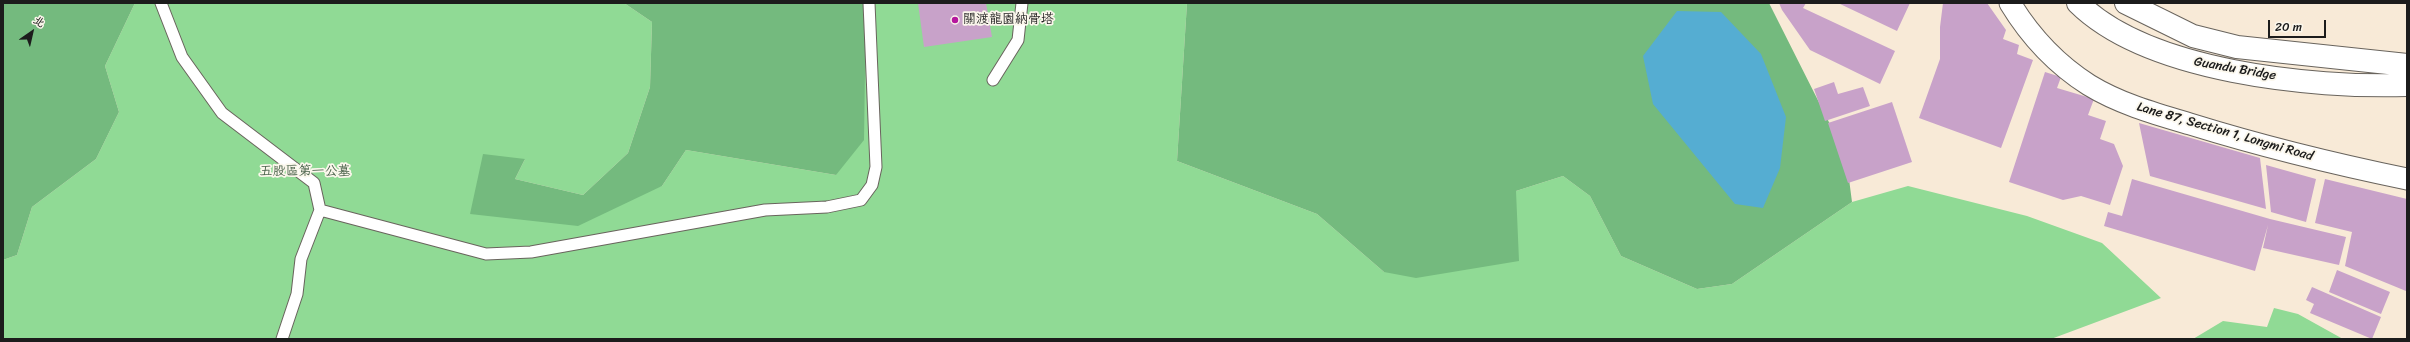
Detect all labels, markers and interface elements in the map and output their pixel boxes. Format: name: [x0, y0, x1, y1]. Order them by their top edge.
text: 北: [29, 11, 49, 33]
north arrow: [12, 12, 52, 52]
place label: 關渡龍園納骨塔: [963, 12, 1054, 28]
scale bar: [2270, 12, 2328, 38]
marker: 關渡龍園納骨塔: [950, 15, 960, 25]
text: 20 m: [2275, 16, 2302, 38]
street label: Guandu Bridge: [2193, 54, 2277, 84]
street label: Lane 87, Section 1, Longmi Road: [2135, 99, 2315, 165]
park label: 五股區第一公墓: [260, 164, 350, 180]

